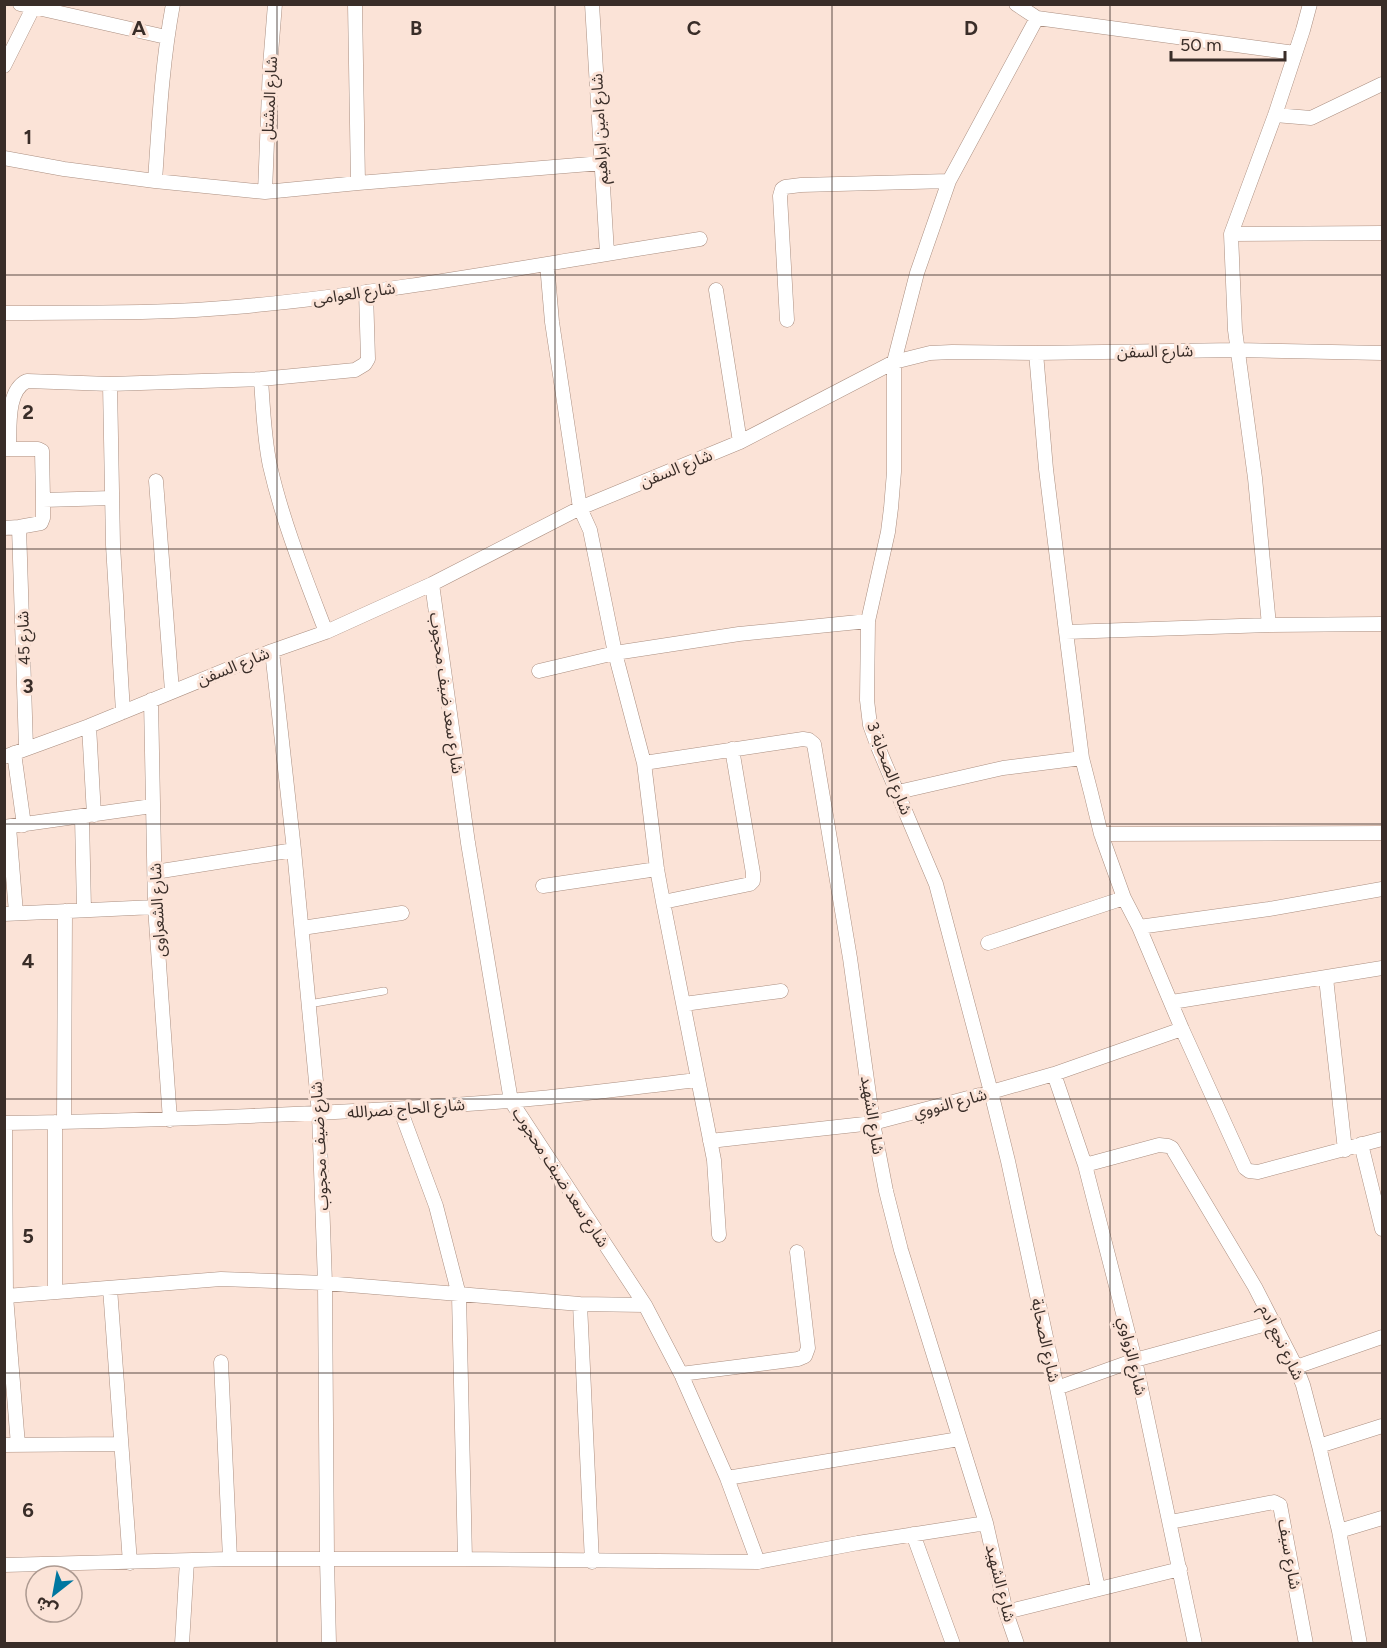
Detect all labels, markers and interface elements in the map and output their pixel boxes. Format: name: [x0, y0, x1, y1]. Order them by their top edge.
text: A: [132, 16, 147, 40]
text: B: [410, 16, 422, 40]
text: C: [687, 16, 701, 40]
text: D: [964, 16, 978, 40]
scale bar: [1171, 24, 1285, 62]
text: 50 m: [1180, 34, 1222, 56]
street label: شارع المشتل: [258, 56, 284, 140]
street label: شارع امين ابراهيم: [587, 73, 615, 185]
text: 1: [24, 125, 32, 149]
street label: شارع العوامى: [312, 278, 397, 312]
street label: شارع السفن: [1117, 341, 1193, 365]
text: 2: [22, 400, 34, 424]
street label: شارع السفن: [637, 445, 716, 494]
street label: شارع 45: [13, 610, 37, 665]
street label: شارع سعد ضيف محجوب: [423, 611, 467, 775]
street label: شارع السفن: [194, 643, 273, 692]
text: 3: [22, 674, 34, 698]
street label: شارع الصحابة 3: [860, 719, 916, 818]
street label: شارع الشعراوى: [146, 862, 172, 957]
text: 4: [22, 949, 35, 973]
street label: شارع الشهيد: [854, 1074, 888, 1156]
street label: شارع ضيف محجوب: [307, 1081, 335, 1211]
street label: شارع النووي: [911, 1085, 990, 1125]
street label: شارع الحاج نصرالله: [346, 1095, 466, 1125]
street label: شارع سعد ضيف محجوب: [506, 1104, 613, 1252]
text: 5: [22, 1224, 34, 1248]
street label: شارع الصحابة: [1024, 1296, 1064, 1384]
street label: شارع نجع ادم: [1253, 1302, 1308, 1384]
street label: شارع الزواوي: [1111, 1315, 1151, 1398]
text: 6: [22, 1498, 34, 1522]
street label: شارع سيف: [1271, 1517, 1305, 1591]
street label: شارع الشهيد: [979, 1542, 1019, 1625]
north arrow: [24, 1564, 84, 1624]
text: ش: [32, 1593, 61, 1620]

